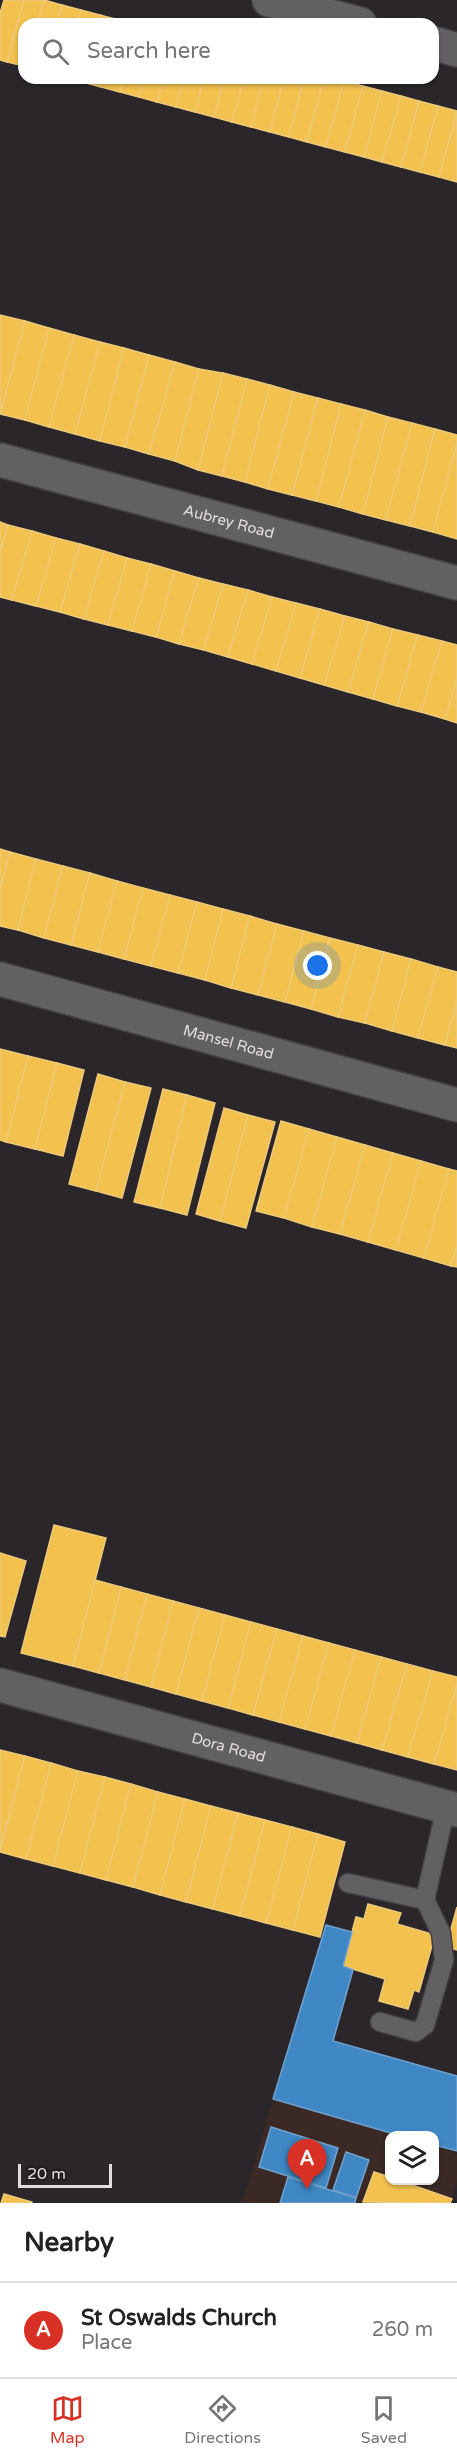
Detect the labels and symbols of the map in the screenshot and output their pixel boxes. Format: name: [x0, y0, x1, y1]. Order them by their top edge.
street label: Aubrey Road: [182, 501, 276, 542]
your location: [303, 951, 332, 980]
street label: Mansel Road: [181, 1021, 276, 1063]
street label: Dora Road: [190, 1729, 268, 1766]
pin: A: [288, 2140, 326, 2189]
scale bar: [18, 2161, 112, 2188]

